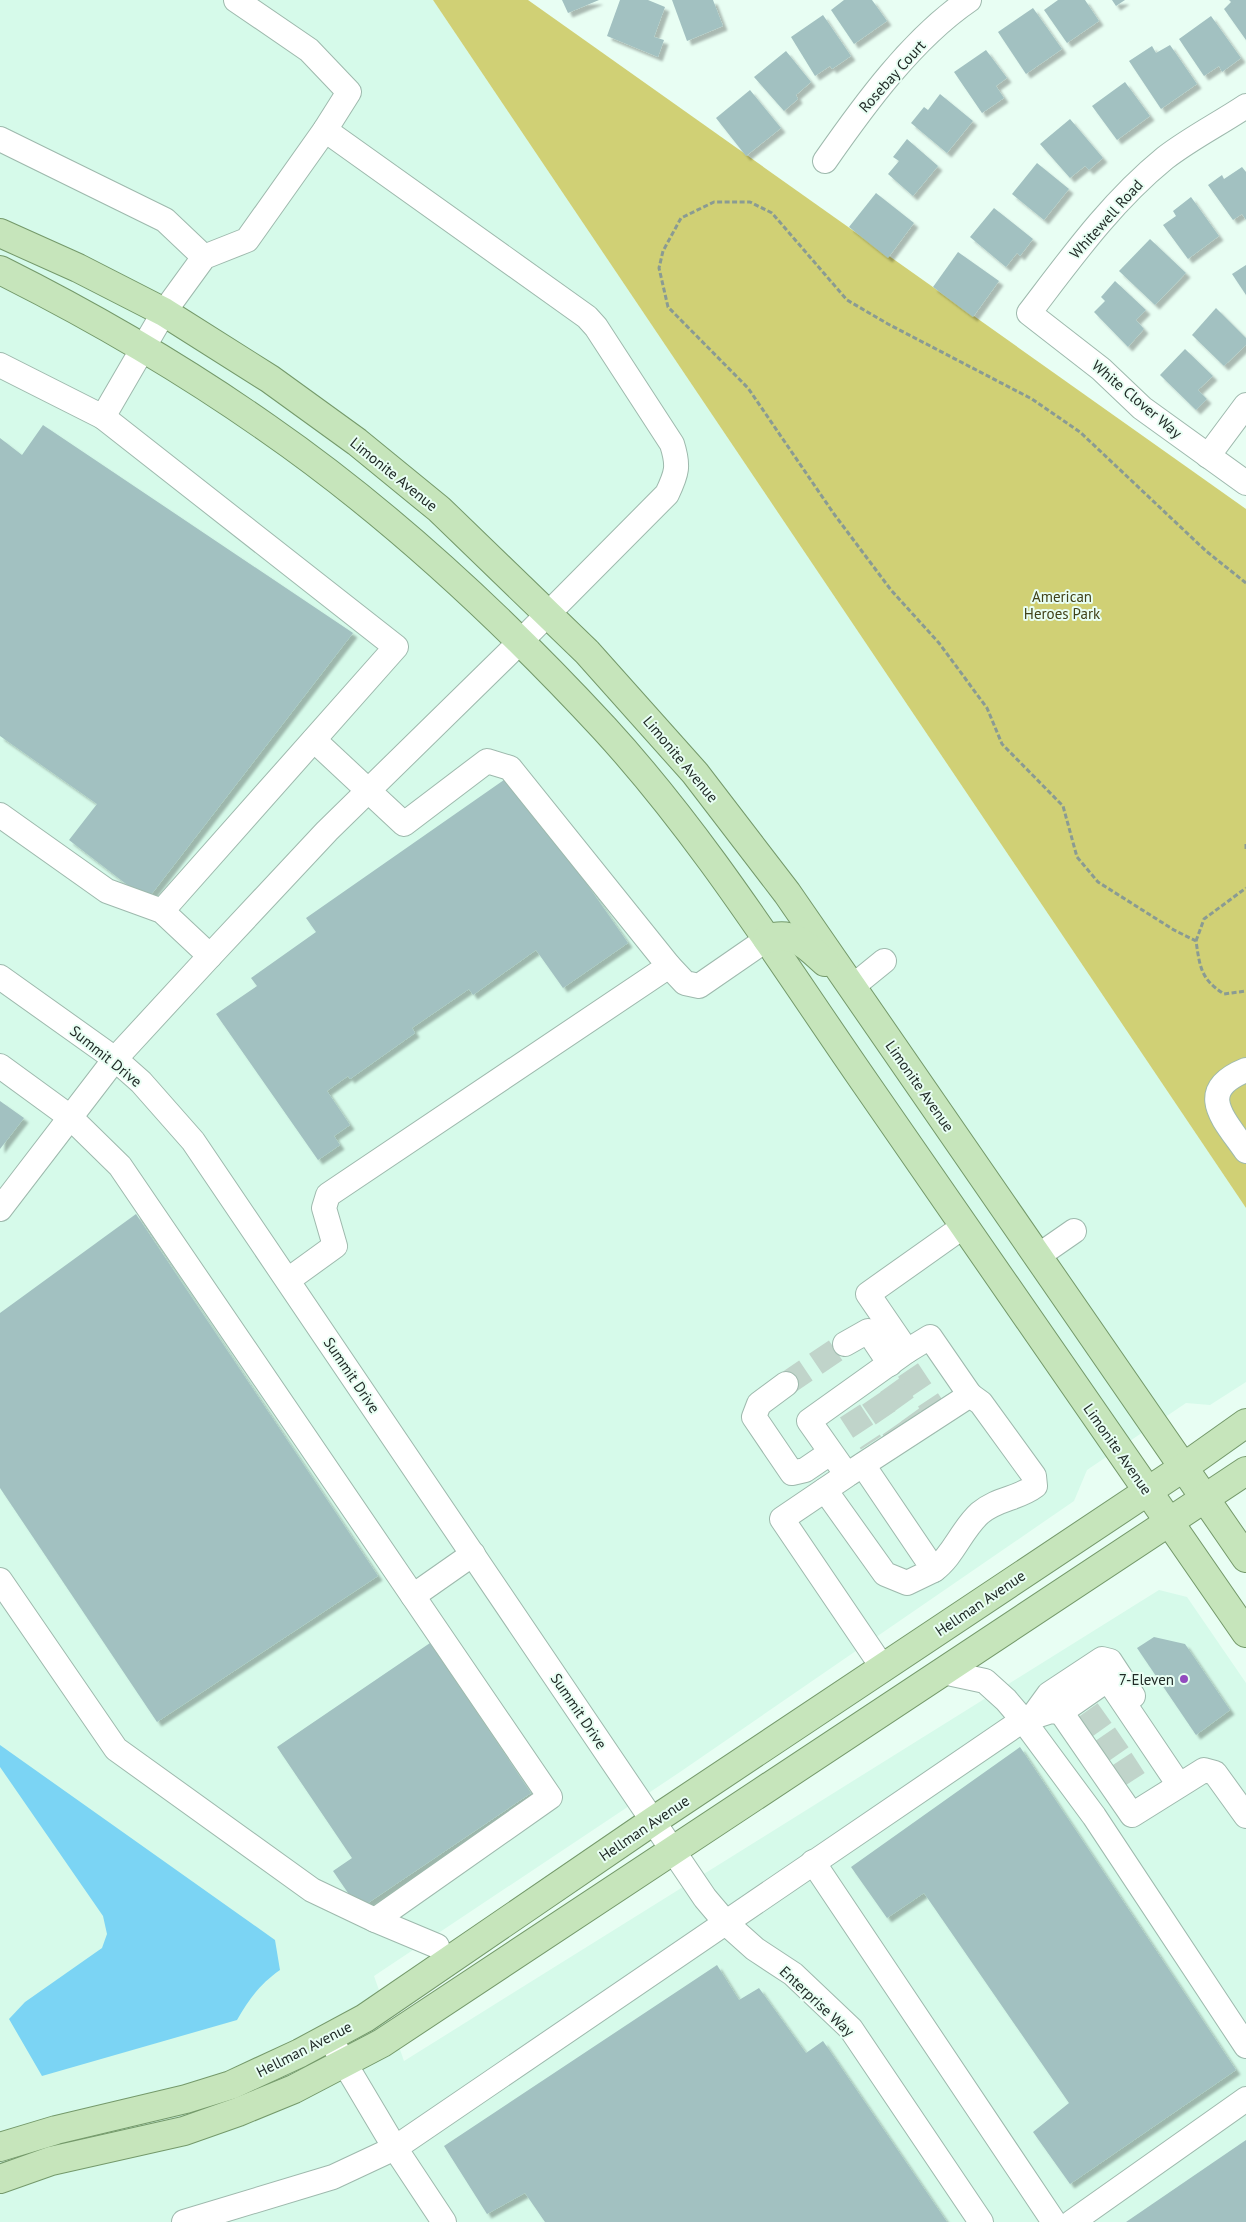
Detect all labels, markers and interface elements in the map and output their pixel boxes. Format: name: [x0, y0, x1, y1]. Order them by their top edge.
street label: Rosebay Court: [854, 36, 930, 116]
street label: Whitewell Road: [1065, 175, 1147, 263]
street label: White Clover Way: [1088, 356, 1186, 442]
street label: Limonite Avenue: [346, 433, 442, 515]
park label: American Heroes Park: [1024, 587, 1101, 623]
street label: Limonite Avenue: [639, 712, 723, 806]
street label: Summit Drive: [66, 1021, 146, 1091]
street label: Limonite Avenue: [881, 1037, 959, 1135]
street label: Summit Drive: [320, 1334, 384, 1416]
street label: Limonite Avenue: [1079, 1400, 1157, 1498]
street label: Hellman Avenue: [931, 1566, 1029, 1640]
street label: Summit Drive: [547, 1670, 611, 1752]
place label: 7-Eleven: [1119, 1670, 1174, 1689]
marker: 7-Eleven: [1178, 1673, 1190, 1685]
street label: Hellman Avenue: [595, 1791, 693, 1865]
street label: Enterprise Way: [776, 1962, 858, 2040]
street label: Hellman Avenue: [253, 2017, 355, 2081]

